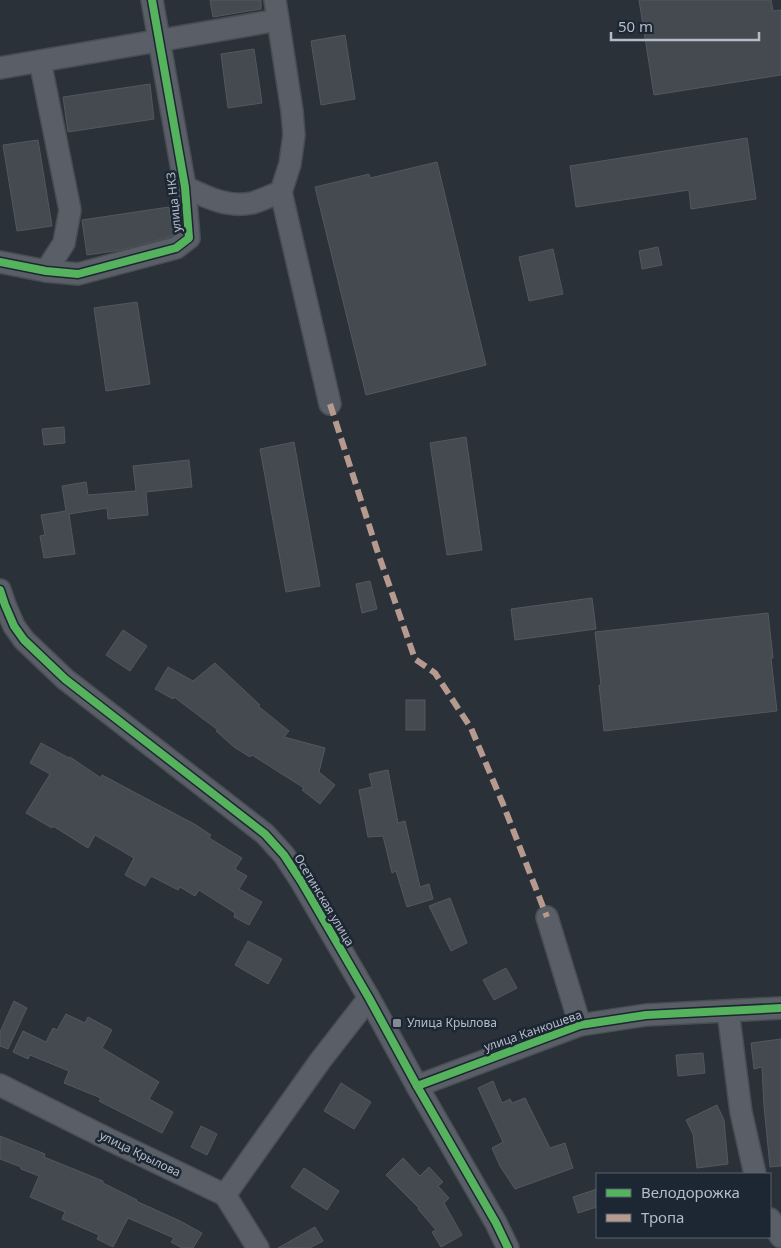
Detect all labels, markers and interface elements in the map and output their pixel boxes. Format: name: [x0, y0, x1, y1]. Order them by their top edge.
scale bar: [611, 10, 758, 42]
text: 50 m: [618, 16, 653, 36]
street label: улица НКЗ: [162, 171, 185, 233]
street label: Осетинская улица: [290, 851, 359, 949]
street label: улица Канкошева: [482, 1006, 584, 1055]
place label: Улица Крылова: [407, 1014, 497, 1031]
marker: Улица Крылова: [391, 1017, 403, 1029]
street label: улица Крылова: [97, 1126, 184, 1181]
legend: [596, 1173, 771, 1238]
text: Велодорожка: [641, 1182, 740, 1202]
text: Тропа: [641, 1207, 684, 1227]

